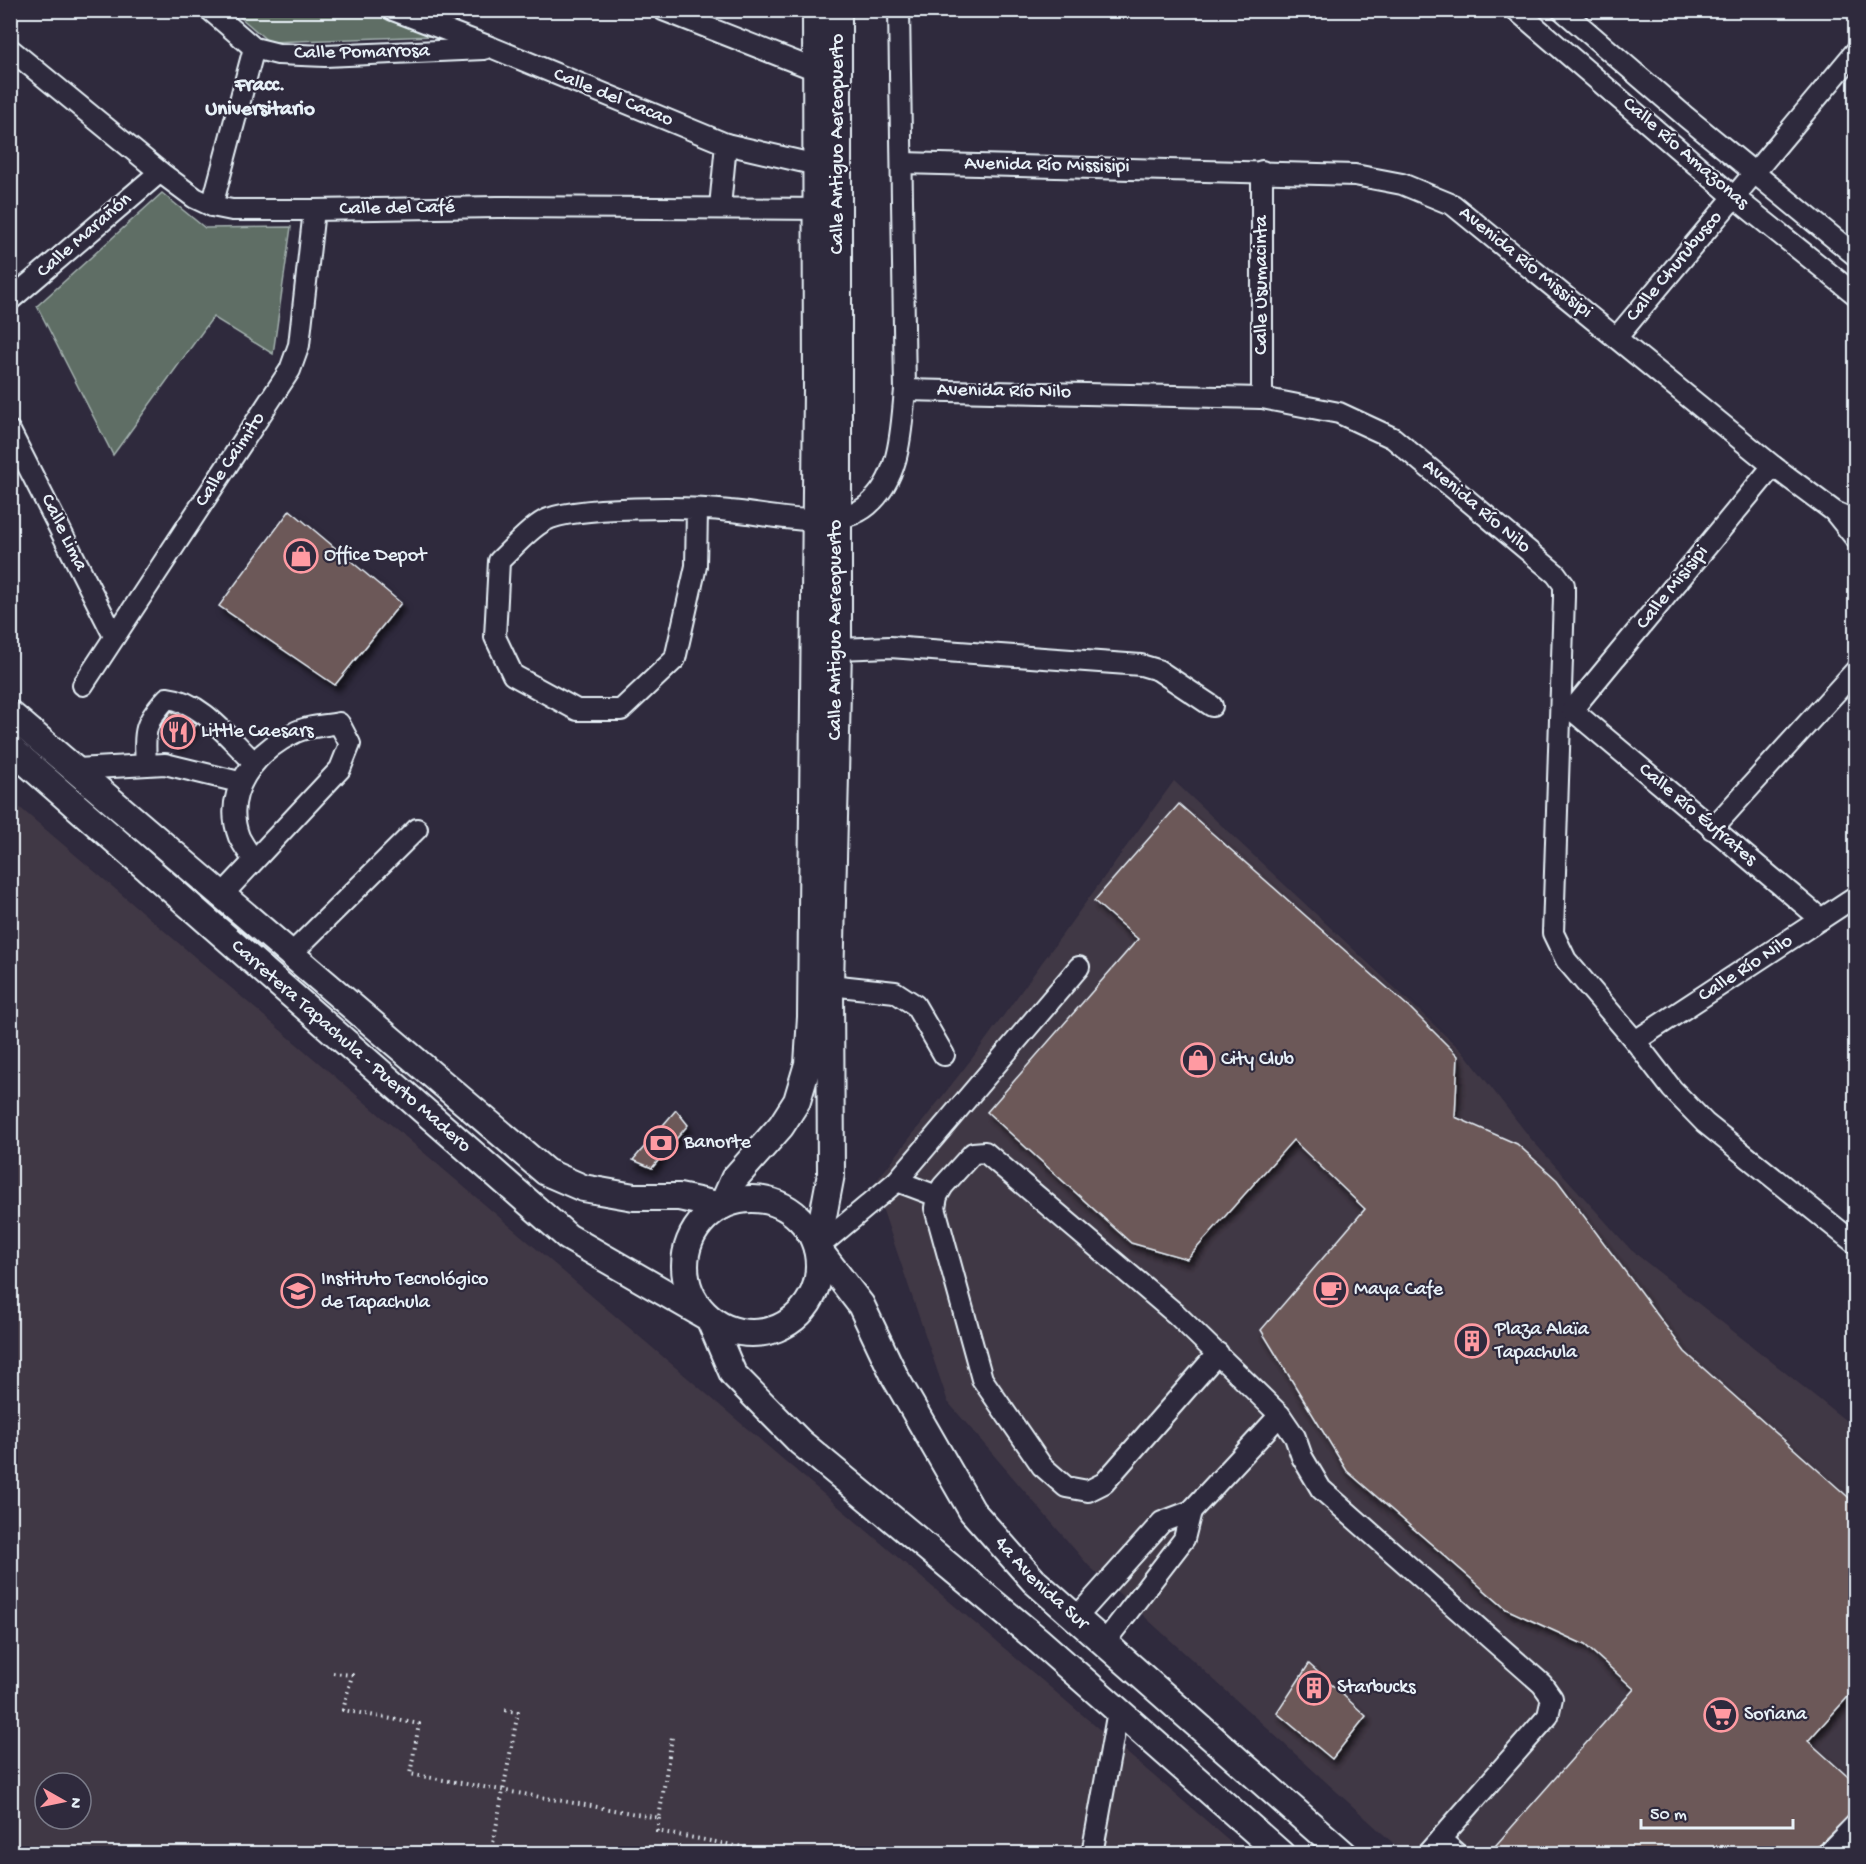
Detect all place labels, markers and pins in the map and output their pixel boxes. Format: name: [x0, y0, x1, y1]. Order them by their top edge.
shop icon: Office Depot: [283, 538, 319, 574]
place label: Office Depot: [324, 545, 428, 568]
restaurant icon: Little Caesars: [160, 714, 196, 750]
place label: Little Caesars: [201, 721, 314, 744]
shop icon: City Club: [1180, 1042, 1216, 1078]
place label: City Club: [1221, 1049, 1295, 1072]
bank icon: Banorte: [643, 1125, 679, 1161]
place label: Banorte: [683, 1132, 751, 1155]
place label: Instituto Tecnológico de Tapachula: [321, 1269, 488, 1315]
cafe icon: Maya Cafe: [1313, 1272, 1349, 1308]
school or university icon: Instituto Tecnológico de Tapachula: [280, 1273, 316, 1309]
place label: Maya Cafe: [1354, 1279, 1444, 1302]
place label: Plaza Alaïa Tapachula: [1494, 1319, 1590, 1365]
building icon: Plaza Alaïa Tapachula: [1454, 1323, 1490, 1359]
building icon: Starbucks: [1296, 1670, 1332, 1706]
place label: Starbucks: [1337, 1677, 1416, 1700]
supermarket icon: Soriana: [1703, 1697, 1739, 1733]
place label: Soriana: [1744, 1704, 1808, 1727]

